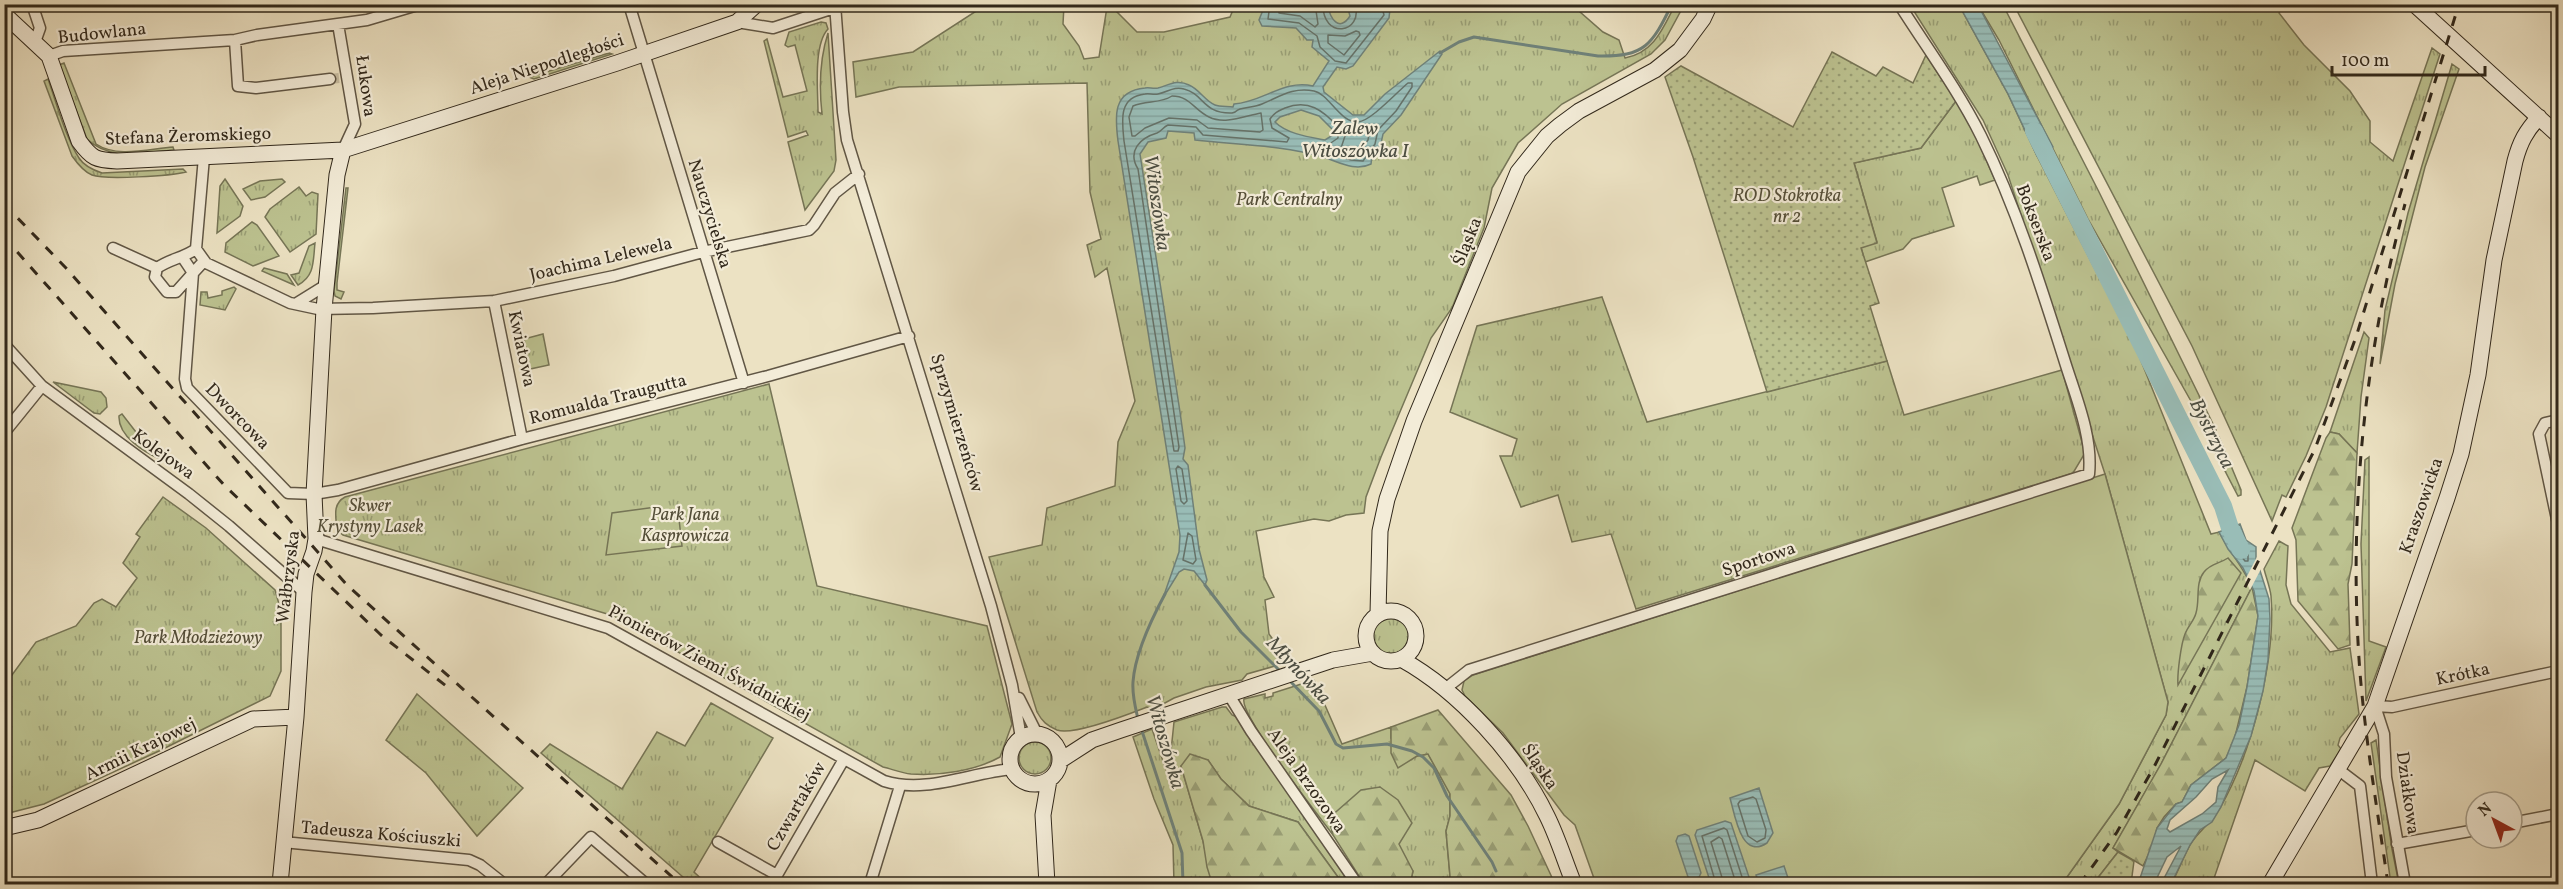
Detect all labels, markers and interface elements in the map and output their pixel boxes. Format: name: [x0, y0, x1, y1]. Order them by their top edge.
street label: Budowlana: [56, 17, 148, 51]
street label: Aleja Niepodległości: [467, 28, 627, 102]
scale bar: [2332, 39, 2485, 77]
text: 100 m: [2341, 49, 2390, 74]
street label: Łukowa: [348, 54, 382, 118]
water label: Zalew Witoszówka I: [1301, 115, 1410, 166]
street label: Stefana Żeromskiego: [105, 122, 271, 152]
water label: Witoszówka: [1135, 153, 1177, 253]
street label: Nauczycielska: [681, 156, 737, 272]
street label: Bokserska: [2009, 181, 2061, 265]
park label: ROD Stokrotka nr 2: [1733, 184, 1841, 230]
park label: Park Centralny: [1236, 188, 1342, 213]
street label: Śląska: [1447, 214, 1489, 270]
street label: Joachima Lelewela: [527, 231, 675, 289]
street label: Kwiatowa: [501, 309, 541, 389]
street label: Sprzymierzeńców: [923, 351, 989, 495]
street label: Romualda Traugutta: [527, 368, 689, 432]
street label: Dworcowa: [199, 378, 275, 456]
water label: Bystrzyca: [2181, 394, 2241, 474]
street label: Kolejowa: [126, 424, 200, 486]
street label: Kraszowicka: [2394, 454, 2450, 558]
park label: Skwer Krystyny Lasek: [316, 494, 424, 540]
park label: Park Jana Kasprowicza: [641, 503, 729, 549]
street label: Wałbrzyska: [271, 529, 307, 625]
street label: Sportowa: [1719, 536, 1799, 584]
street label: Pionierów Ziemi Świdnickiej: [603, 600, 815, 728]
park label: Park Młodzieżowy: [134, 626, 262, 651]
water label: Młynówka: [1258, 630, 1337, 711]
street label: Krótka: [2434, 657, 2492, 693]
water label: Witoszówka: [1137, 692, 1191, 792]
street label: Armii Krajowej: [81, 712, 201, 788]
street label: Aleja Brzozowa: [1261, 723, 1352, 839]
street label: Śląska: [1514, 739, 1564, 795]
street label: Działkowa: [2389, 750, 2425, 836]
street label: Czwartaków: [761, 758, 833, 856]
north arrow: [2464, 790, 2524, 850]
text: N: [2474, 798, 2497, 822]
street label: Tadeusza Kościuszki: [300, 816, 462, 854]

